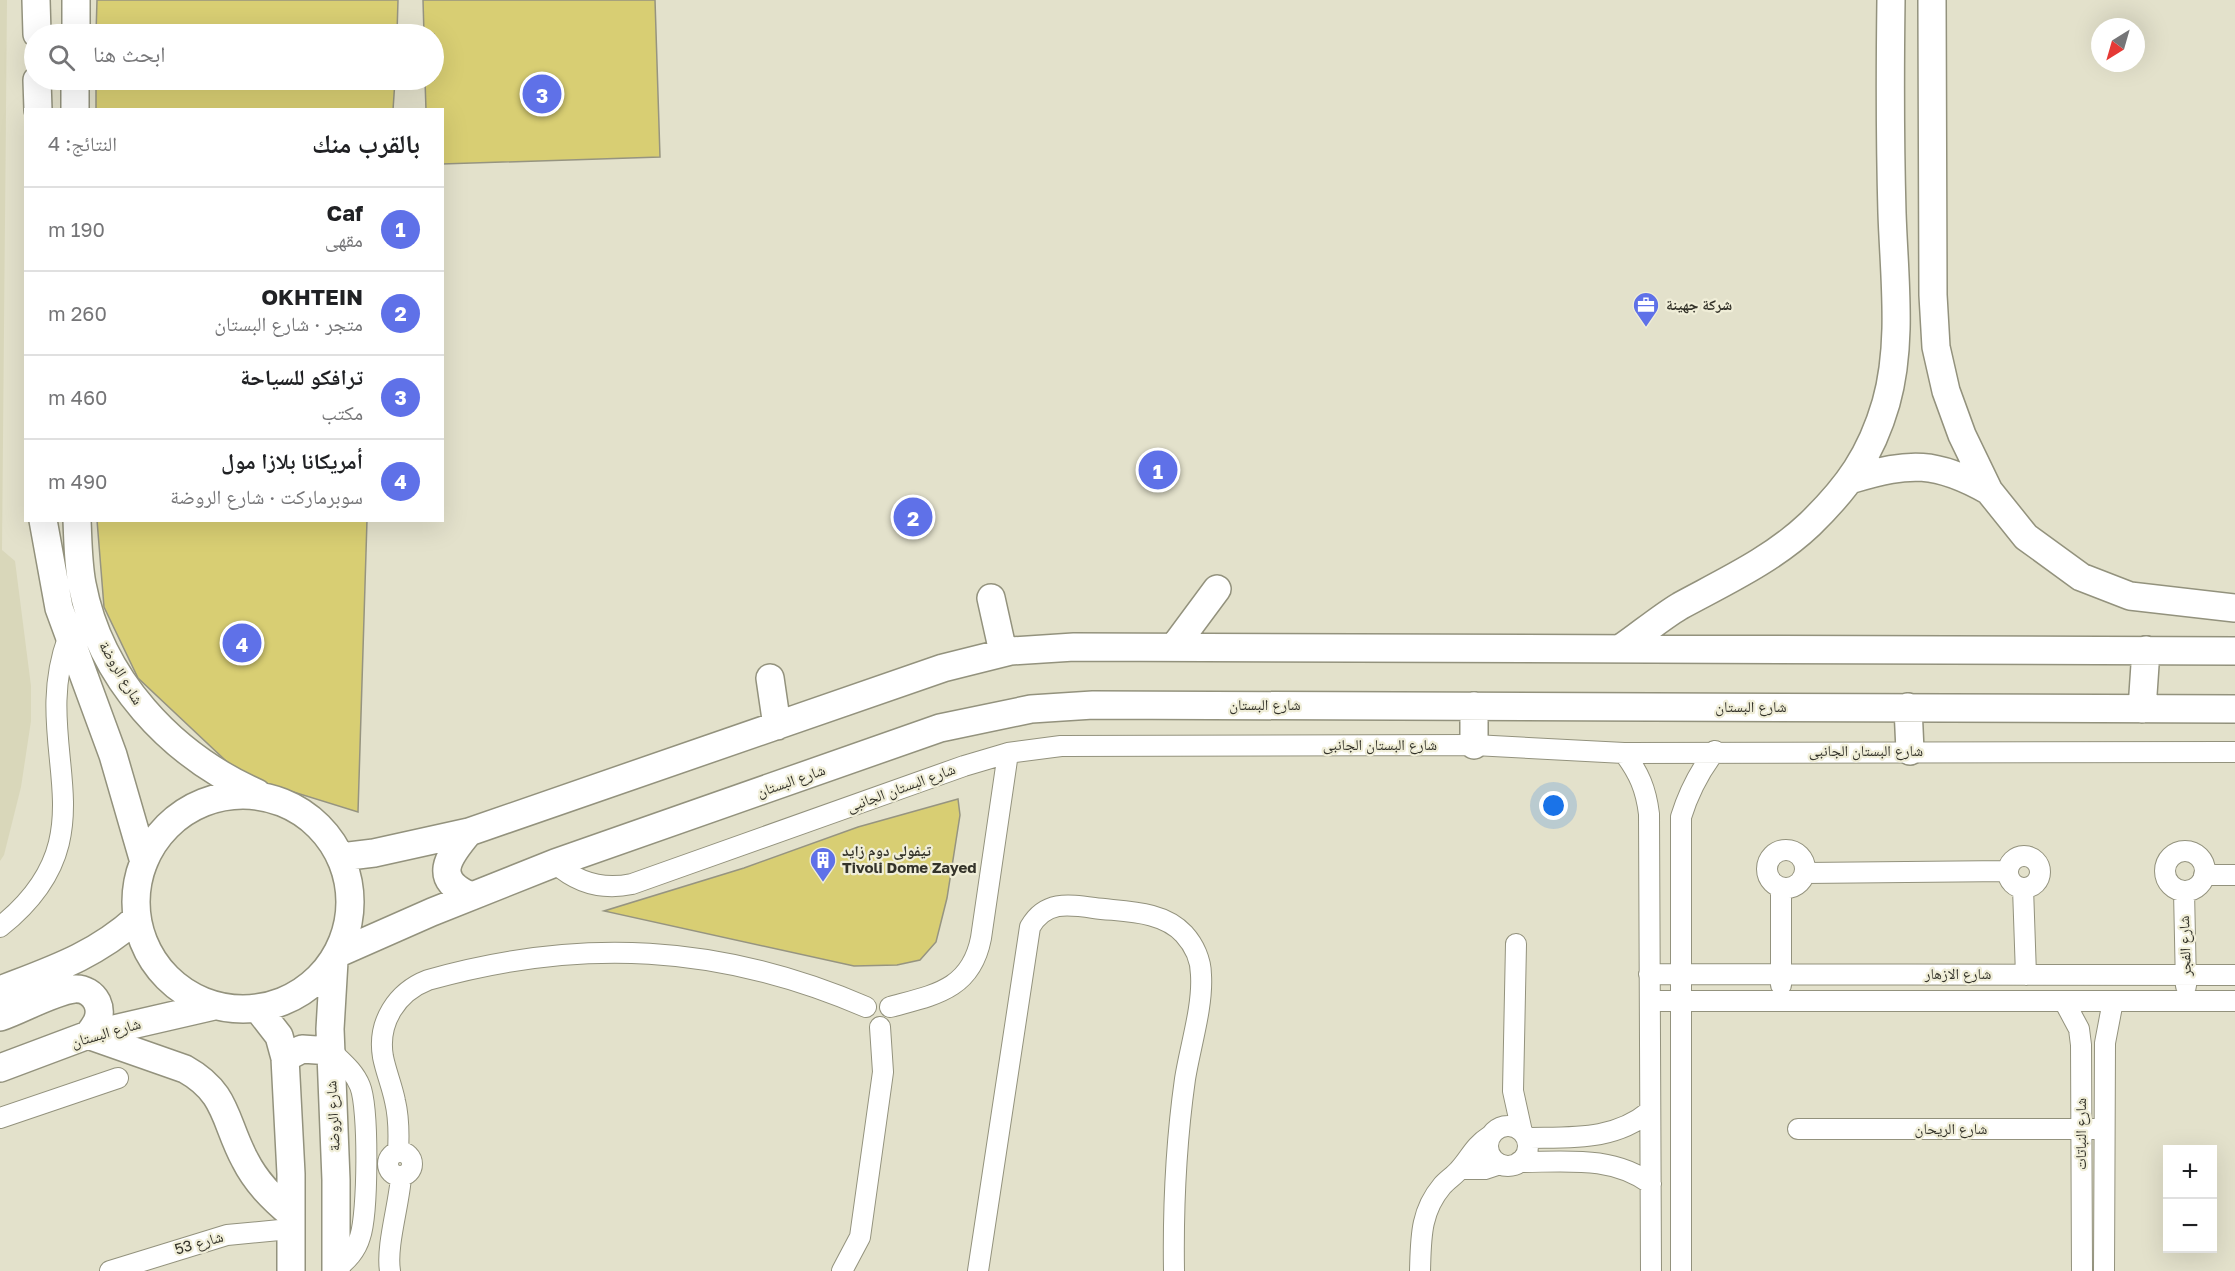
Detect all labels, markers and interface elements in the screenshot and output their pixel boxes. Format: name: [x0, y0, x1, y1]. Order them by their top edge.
north arrow: [2091, 18, 2145, 72]
search box: [24, 24, 444, 90]
text: ابحث هنا: [93, 40, 166, 67]
icon: search: [45, 41, 78, 74]
pin: 3: [522, 72, 562, 116]
text: بالقرب منك: [312, 128, 420, 159]
text: النتائج: 4: [48, 131, 117, 155]
text: Caf: [327, 199, 363, 226]
text: 190 m: [48, 217, 105, 241]
text: 1: [395, 217, 406, 241]
text: مقهى: [325, 227, 363, 251]
text: OKHTEIN: [261, 283, 363, 310]
office icon: شركة جهينة: [1631, 290, 1661, 328]
place label: شركة جهينة: [1666, 295, 1732, 314]
text: 260 m: [48, 301, 107, 325]
text: 2: [394, 301, 407, 325]
text: متجر · شارع البستان: [214, 311, 363, 335]
text: ترافكو للسياحة: [240, 363, 363, 390]
text: 460 m: [48, 385, 107, 409]
text: 3: [394, 385, 407, 409]
text: مكتب: [321, 400, 363, 424]
text: أمريكانا بلازا مول: [221, 447, 363, 474]
pin: 1: [1138, 448, 1178, 492]
text: 490 m: [48, 469, 107, 493]
text: 4: [394, 469, 407, 493]
text: سوبرماركت · شارع الروضة: [170, 484, 363, 508]
pin: 2: [894, 494, 932, 540]
pin: 4: [222, 620, 262, 666]
street label: شارع الروضة: [94, 638, 148, 709]
street label: شارع البستان: [1229, 695, 1301, 715]
street label: شارع البستان: [1715, 697, 1787, 717]
street label: شارع البستان الجانبى: [1323, 735, 1437, 755]
street label: شارع البستان الجانبى: [1809, 741, 1923, 761]
street label: شارع البستان الجانبى: [844, 759, 958, 817]
street label: شارع البستان: [754, 760, 828, 802]
your location: [1539, 791, 1568, 820]
place label: تيفولى دوم زايد Tivoli Dome Zayed: [842, 841, 977, 876]
building icon: تيفولى دوم زايد Tivoli Dome Zayed: [808, 845, 838, 883]
street label: شارع الفجر: [2174, 915, 2196, 978]
street label: شارع الازهار: [1924, 964, 1991, 984]
street label: شارع البستان: [69, 1014, 143, 1052]
street label: شارع الروضة: [321, 1080, 345, 1152]
street label: شارع النباتات: [2071, 1098, 2091, 1170]
street label: شارع الريحان: [1915, 1119, 1988, 1139]
map controls: [2163, 1145, 2217, 1253]
button: +: [2163, 1145, 2217, 1199]
button: −: [2163, 1199, 2217, 1253]
street label: شارع 53: [172, 1226, 226, 1259]

